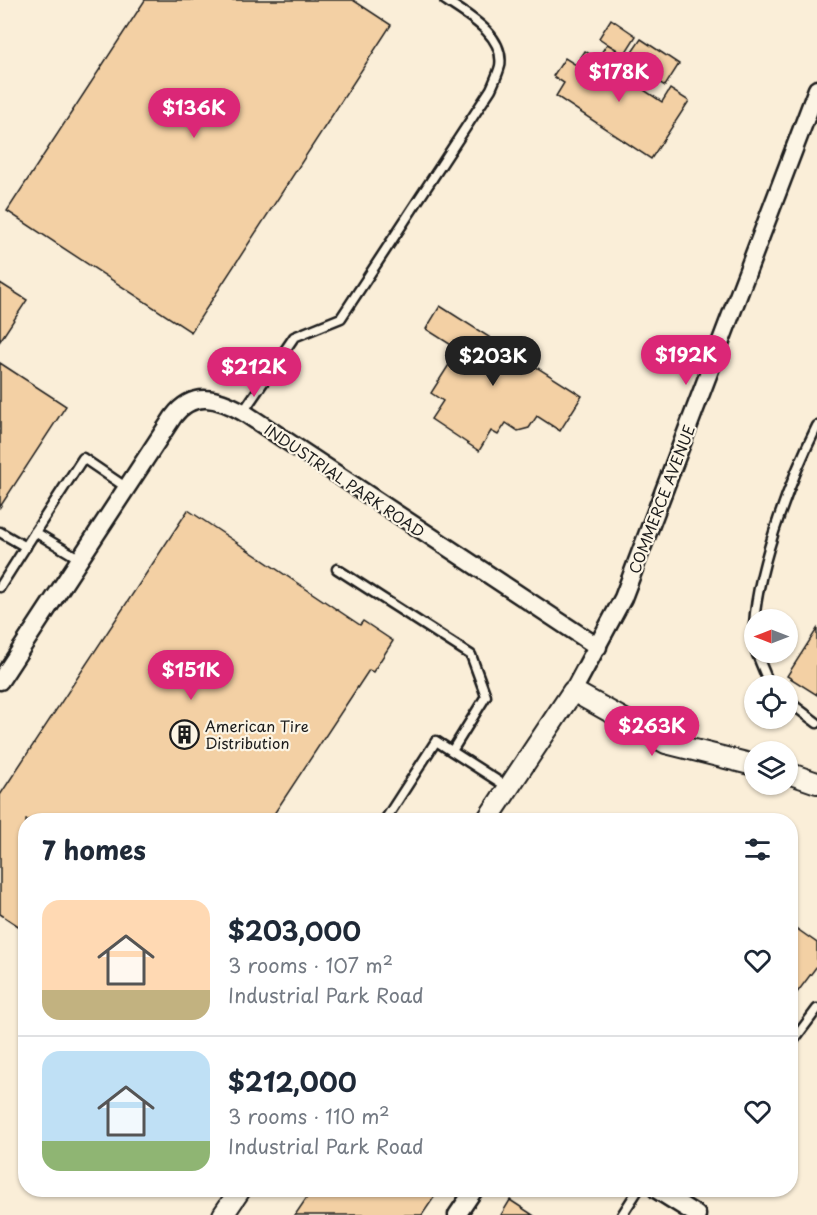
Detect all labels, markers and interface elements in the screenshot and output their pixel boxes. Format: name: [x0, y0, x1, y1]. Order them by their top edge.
pin: $178K: [577, 52, 661, 103]
text: $178K: [589, 56, 649, 86]
pin: $136K: [152, 88, 236, 139]
text: $136K: [162, 92, 226, 122]
pin: $192K: [644, 335, 728, 386]
pin: $203K: [451, 336, 535, 387]
text: $192K: [655, 339, 717, 369]
text: $203K: [459, 340, 527, 370]
pin: $212K: [212, 347, 296, 398]
text: $212K: [221, 351, 287, 381]
street label: INDUSTRIAL PARK ROAD: [260, 418, 430, 542]
street label: COMMERCE AVENUE: [622, 421, 700, 577]
north arrow: [744, 609, 798, 663]
map controls: [744, 609, 798, 795]
pin: $151K: [149, 650, 233, 701]
text: $151K: [162, 654, 220, 684]
button: locate: [744, 675, 798, 729]
pin: $263K: [610, 706, 694, 757]
text: $263K: [618, 710, 686, 740]
place label: American Tire Distribution: [205, 714, 309, 754]
building icon: American Tire Distribution: [168, 718, 200, 750]
button: layers: [744, 741, 798, 795]
text: 7 homes: [42, 830, 146, 869]
icon: filters: [741, 833, 774, 866]
text: $203,000: [228, 911, 361, 950]
icon: home: [90, 924, 162, 996]
icon: heart: [741, 944, 774, 977]
text: 3 rooms · 107 m²: [228, 950, 393, 980]
text: Industrial Park Road: [228, 980, 424, 1010]
text: $212,000: [228, 1062, 357, 1101]
icon: home: [90, 1075, 162, 1147]
icon: heart: [741, 1095, 774, 1128]
text: 3 rooms · 110 m²: [228, 1101, 390, 1131]
text: Industrial Park Road: [228, 1131, 424, 1161]

